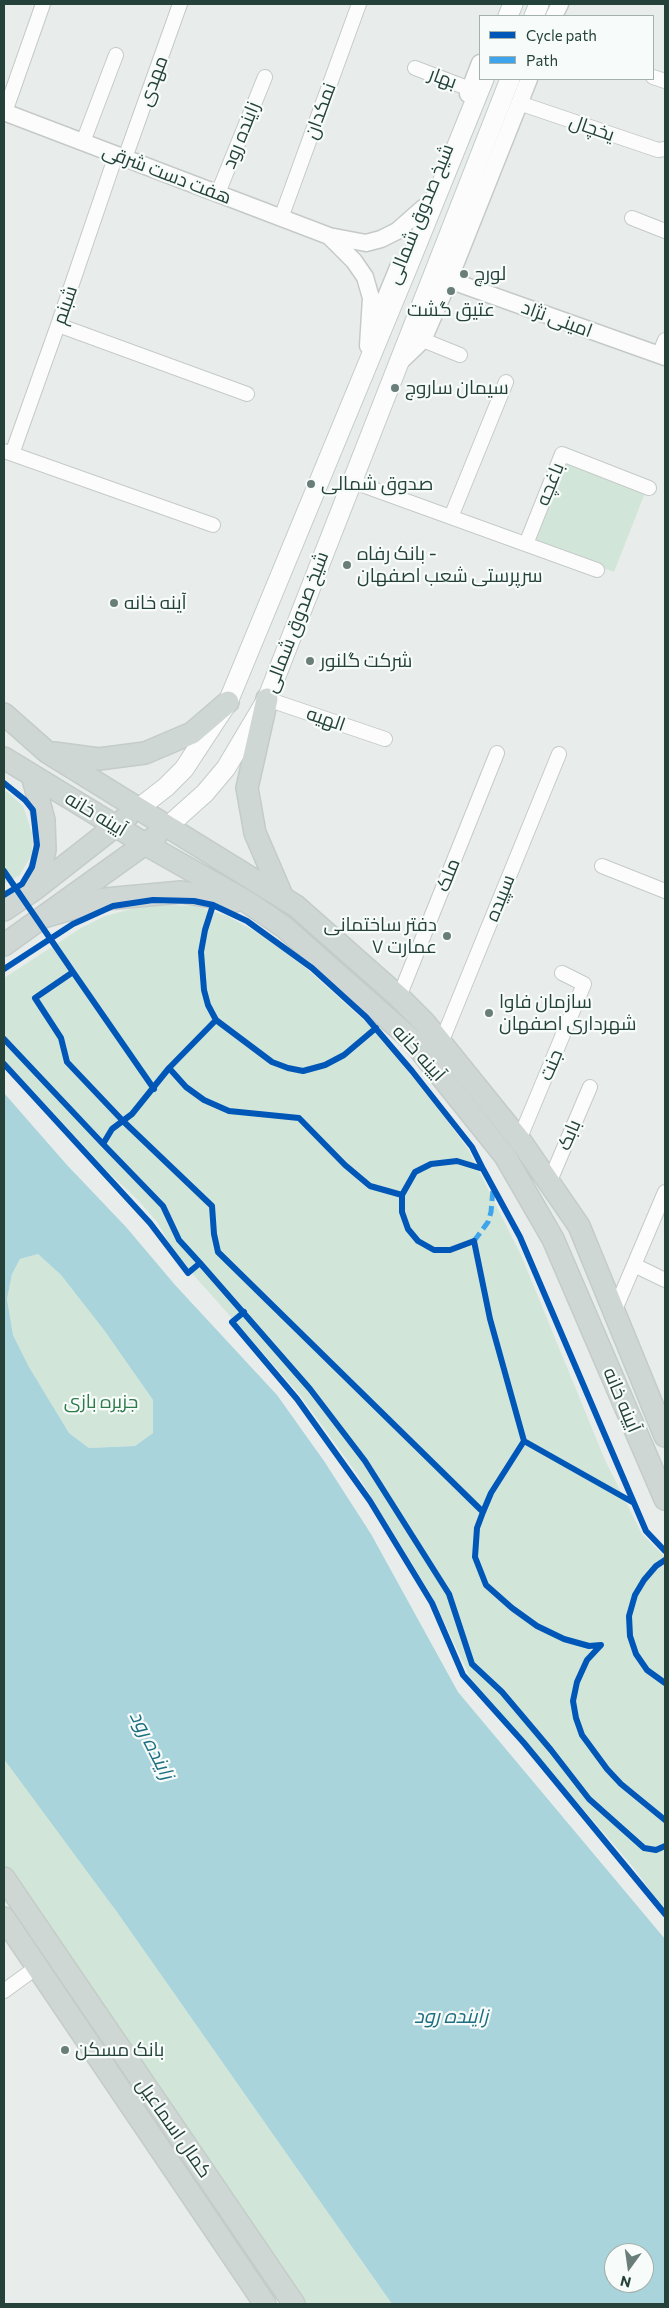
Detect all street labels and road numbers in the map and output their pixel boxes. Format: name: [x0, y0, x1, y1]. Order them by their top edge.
street label: مهدی: [133, 53, 173, 109]
street label: بهار: [426, 62, 460, 94]
street label: نمکدان: [299, 80, 341, 142]
street label: زاینده رود: [217, 98, 265, 172]
street label: یخچال: [566, 110, 618, 146]
street label: هفت دست شرقی: [99, 139, 235, 209]
street label: شیخ صدوق شمالی: [381, 141, 459, 287]
street label: شبنم: [48, 283, 82, 327]
street label: امینی نژاد: [518, 296, 596, 342]
street label: باغچه: [531, 459, 569, 509]
street label: شیخ صدوق شمالی: [259, 548, 333, 696]
street label: الهیه: [304, 702, 348, 736]
street label: آیینه خانه: [61, 787, 131, 841]
street label: ملک: [431, 855, 465, 895]
street label: سپیده: [480, 871, 520, 925]
street label: آیینه خانه: [388, 1020, 450, 1086]
street label: جنت: [534, 1046, 568, 1084]
street label: بابک: [552, 1116, 586, 1154]
street label: آیینه خانه: [598, 1364, 646, 1436]
street label: کمال اسماعیل: [131, 2074, 217, 2182]

